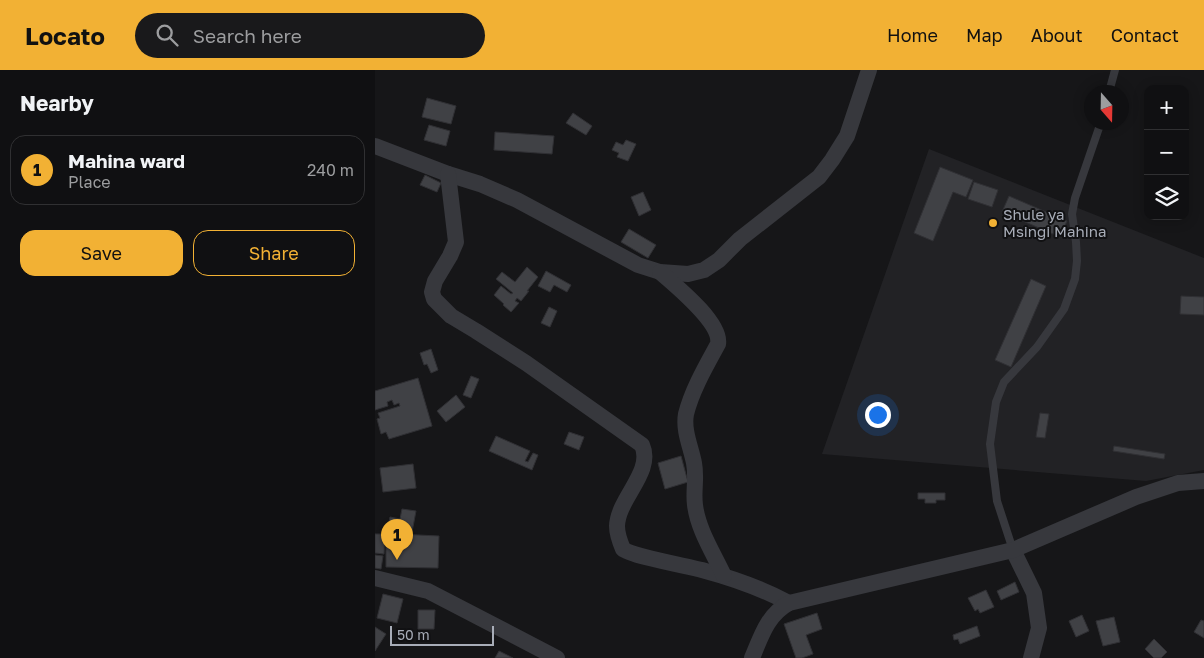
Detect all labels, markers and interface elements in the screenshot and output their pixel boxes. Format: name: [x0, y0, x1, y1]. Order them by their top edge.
search box: [135, 13, 485, 58]
text: Locato: [25, 21, 105, 50]
icon: search: [153, 21, 181, 49]
text: Search here: [193, 24, 302, 47]
text: Home: [887, 24, 938, 46]
text: Map: [966, 24, 1003, 46]
text: About: [1031, 24, 1083, 46]
text: Contact: [1111, 24, 1179, 46]
north arrow: [1084, 85, 1129, 130]
map controls: [1144, 85, 1189, 220]
button: +: [1144, 85, 1189, 130]
text: Nearby: [20, 90, 94, 116]
button: −: [1144, 130, 1189, 175]
text: Mahina ward: [68, 149, 185, 172]
text: 1: [33, 160, 41, 180]
text: 240 m: [307, 160, 354, 180]
text: Place: [68, 172, 111, 192]
button: layers: [1144, 175, 1189, 220]
place label: Shule ya Msingi Mahina: [1003, 205, 1106, 240]
marker: Shule ya Msingi Mahina: [987, 217, 999, 229]
button: Save: [20, 230, 183, 276]
button: Share: [193, 230, 355, 276]
your location: [865, 402, 891, 428]
pin: 1: [381, 519, 413, 560]
scale bar: [390, 623, 494, 646]
text: 50 m: [397, 626, 430, 643]

